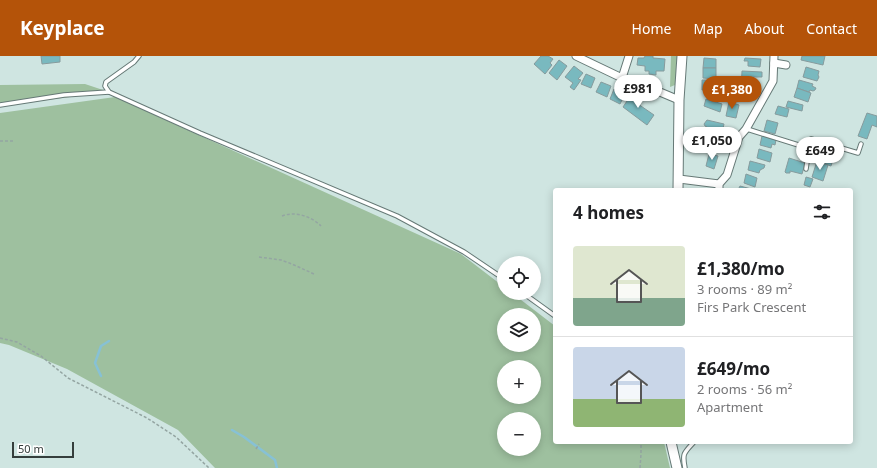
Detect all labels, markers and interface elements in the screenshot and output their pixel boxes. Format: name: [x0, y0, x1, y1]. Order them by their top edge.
text: Keyplace: [20, 15, 105, 41]
text: Home: [632, 19, 671, 38]
text: Map: [693, 19, 723, 38]
text: About: [745, 19, 784, 38]
text: Contact: [806, 19, 857, 38]
pin: £981: [614, 75, 662, 109]
pin: £1,380: [699, 76, 765, 110]
text: £981: [623, 79, 653, 97]
text: £1,380: [712, 80, 752, 98]
pin: £1,050: [679, 127, 745, 161]
text: £1,050: [692, 131, 732, 149]
pin: £649: [796, 137, 844, 171]
text: £649: [805, 141, 835, 159]
text: 4 homes: [573, 201, 644, 224]
icon: filters: [811, 201, 833, 223]
map controls: [497, 256, 541, 456]
button: locate: [497, 256, 541, 300]
text: £1,380/mo: [697, 257, 785, 280]
icon: home: [605, 262, 653, 310]
text: 3 rooms · 89 m²: [697, 280, 792, 298]
text: Firs Park Crescent: [697, 298, 806, 316]
button: layers: [497, 308, 541, 352]
text: £649/mo: [697, 357, 770, 380]
button: +: [497, 360, 541, 404]
icon: home: [605, 363, 653, 411]
text: 2 rooms · 56 m²: [697, 380, 792, 398]
text: Apartment: [697, 398, 763, 416]
button: −: [497, 412, 541, 456]
scale bar: [12, 440, 74, 459]
text: 50 m: [18, 441, 44, 456]

